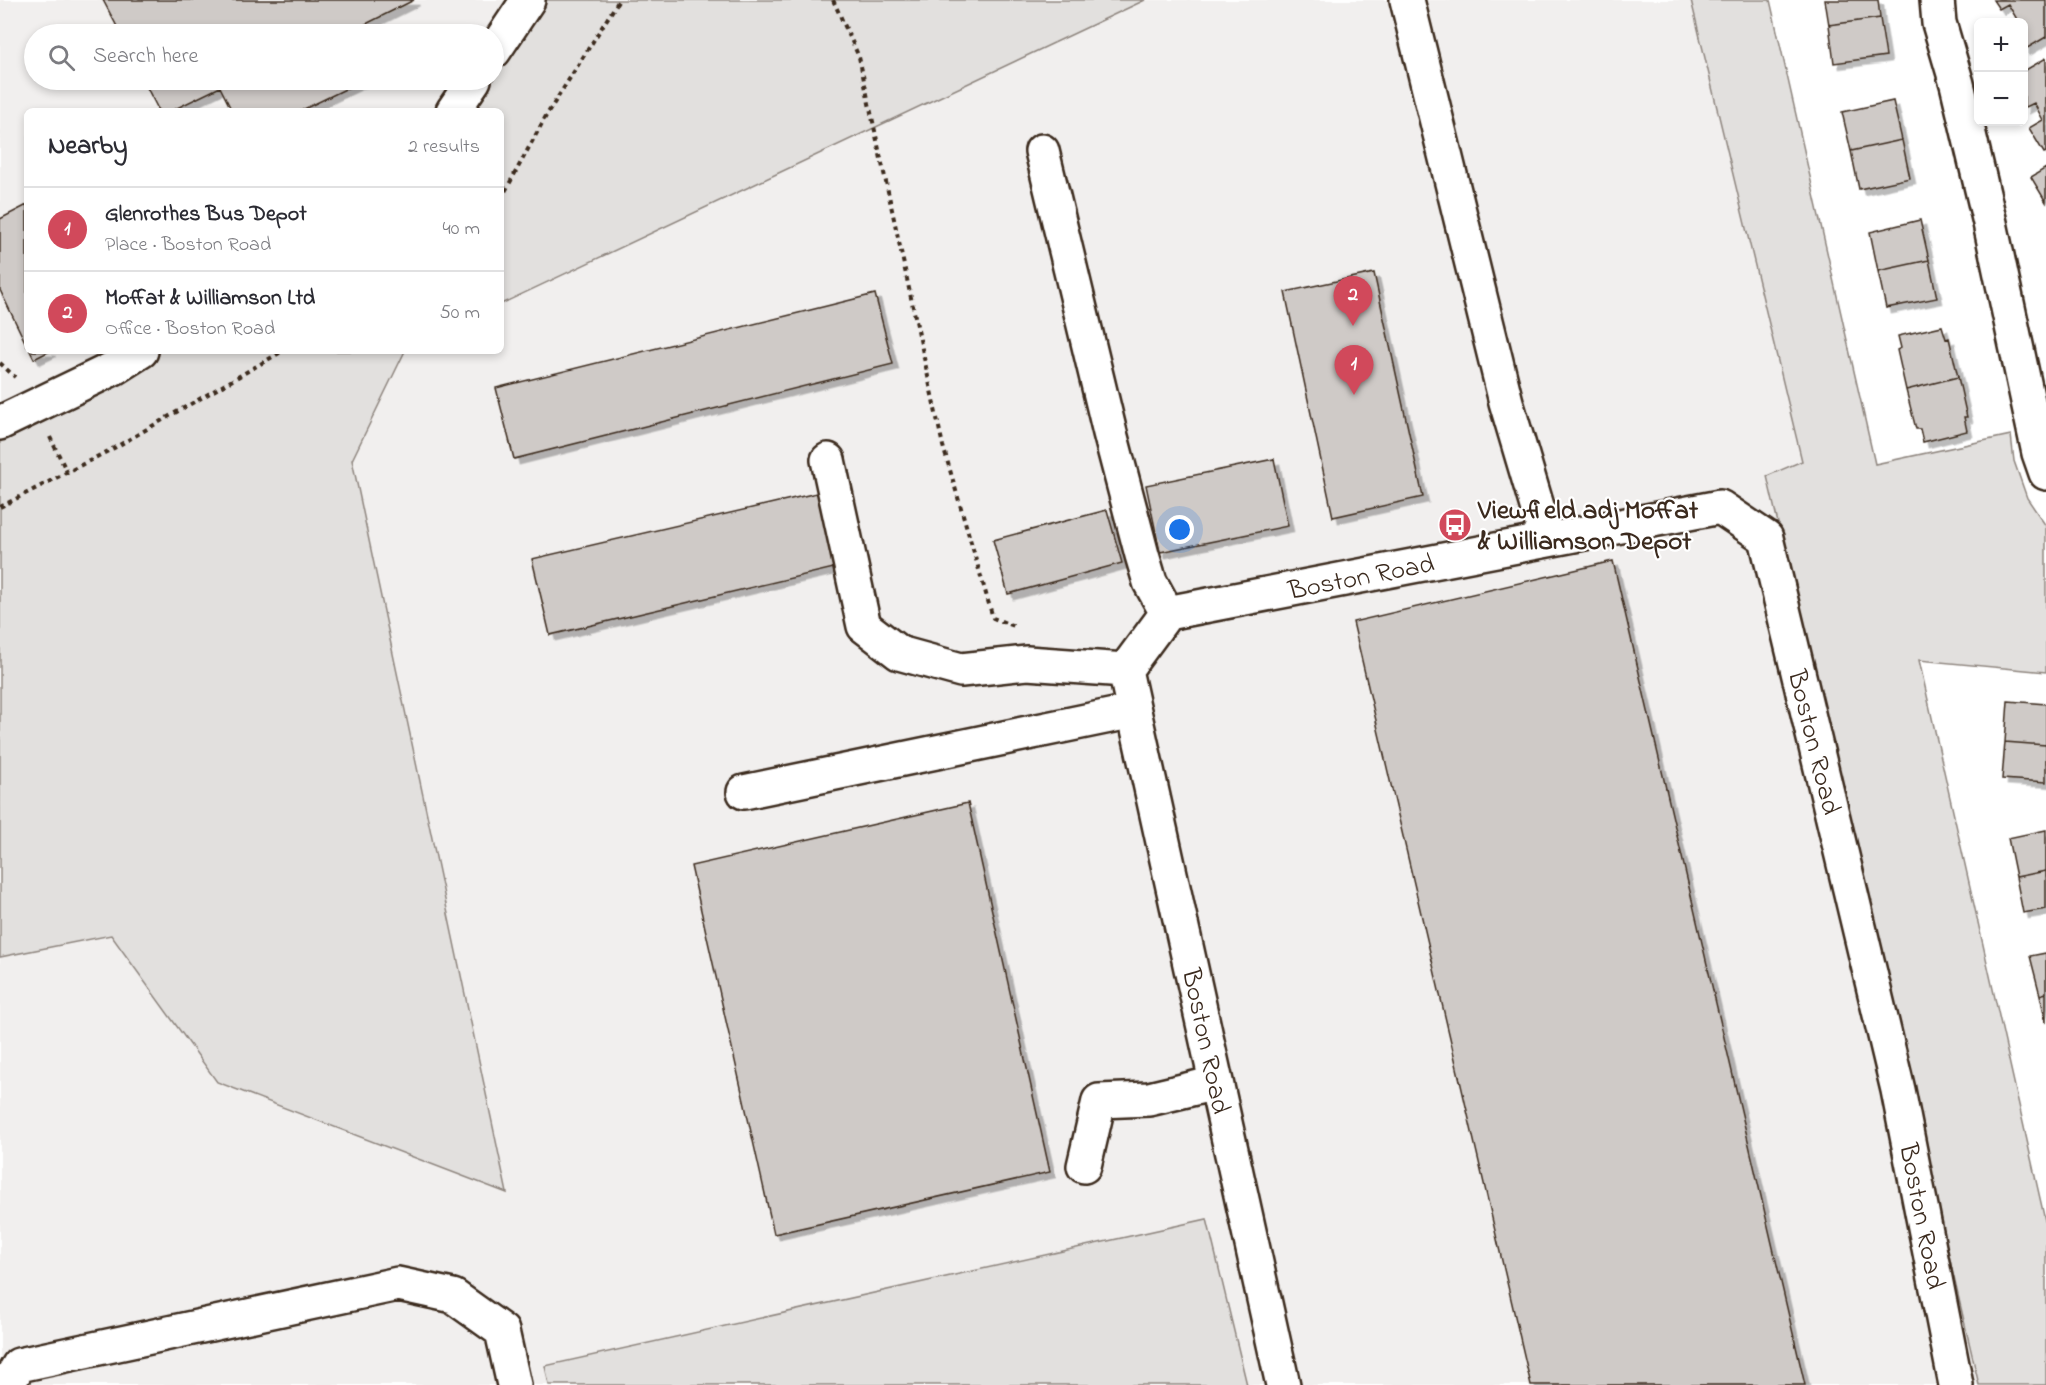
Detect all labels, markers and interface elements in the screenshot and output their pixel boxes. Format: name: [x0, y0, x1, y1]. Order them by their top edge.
map controls: [1974, 18, 2028, 126]
button: +: [1974, 18, 2028, 72]
search box: [24, 24, 504, 90]
icon: search: [45, 41, 78, 74]
text: Search here: [93, 41, 198, 73]
button: −: [1974, 72, 2028, 126]
text: Nearby: [48, 128, 127, 166]
text: 2 results: [408, 133, 480, 162]
text: Glenrothes Bus Depot: [105, 199, 307, 231]
text: 1: [64, 215, 71, 244]
text: 40 m: [443, 215, 480, 244]
text: Place · Boston Road: [105, 231, 271, 260]
pin: 2: [1334, 276, 1372, 326]
text: Moffat & Williamson Ltd: [105, 283, 315, 315]
text: 2: [63, 299, 72, 328]
text: 50 m: [439, 299, 480, 328]
text: Office · Boston Road: [105, 315, 275, 344]
pin: 1: [1334, 346, 1374, 395]
place label: Viewfield adj Moffat & Williamson Depot: [1477, 492, 1699, 562]
bus stop icon: Viewfield adj Moffat & Williamson Depot: [1437, 507, 1473, 543]
your location: [1165, 515, 1194, 544]
street label: Boston Road: [1284, 545, 1438, 612]
street label: Boston Road: [1776, 665, 1849, 819]
street label: Boston Road: [1170, 964, 1239, 1118]
street label: Boston Road: [1887, 1139, 1954, 1293]

